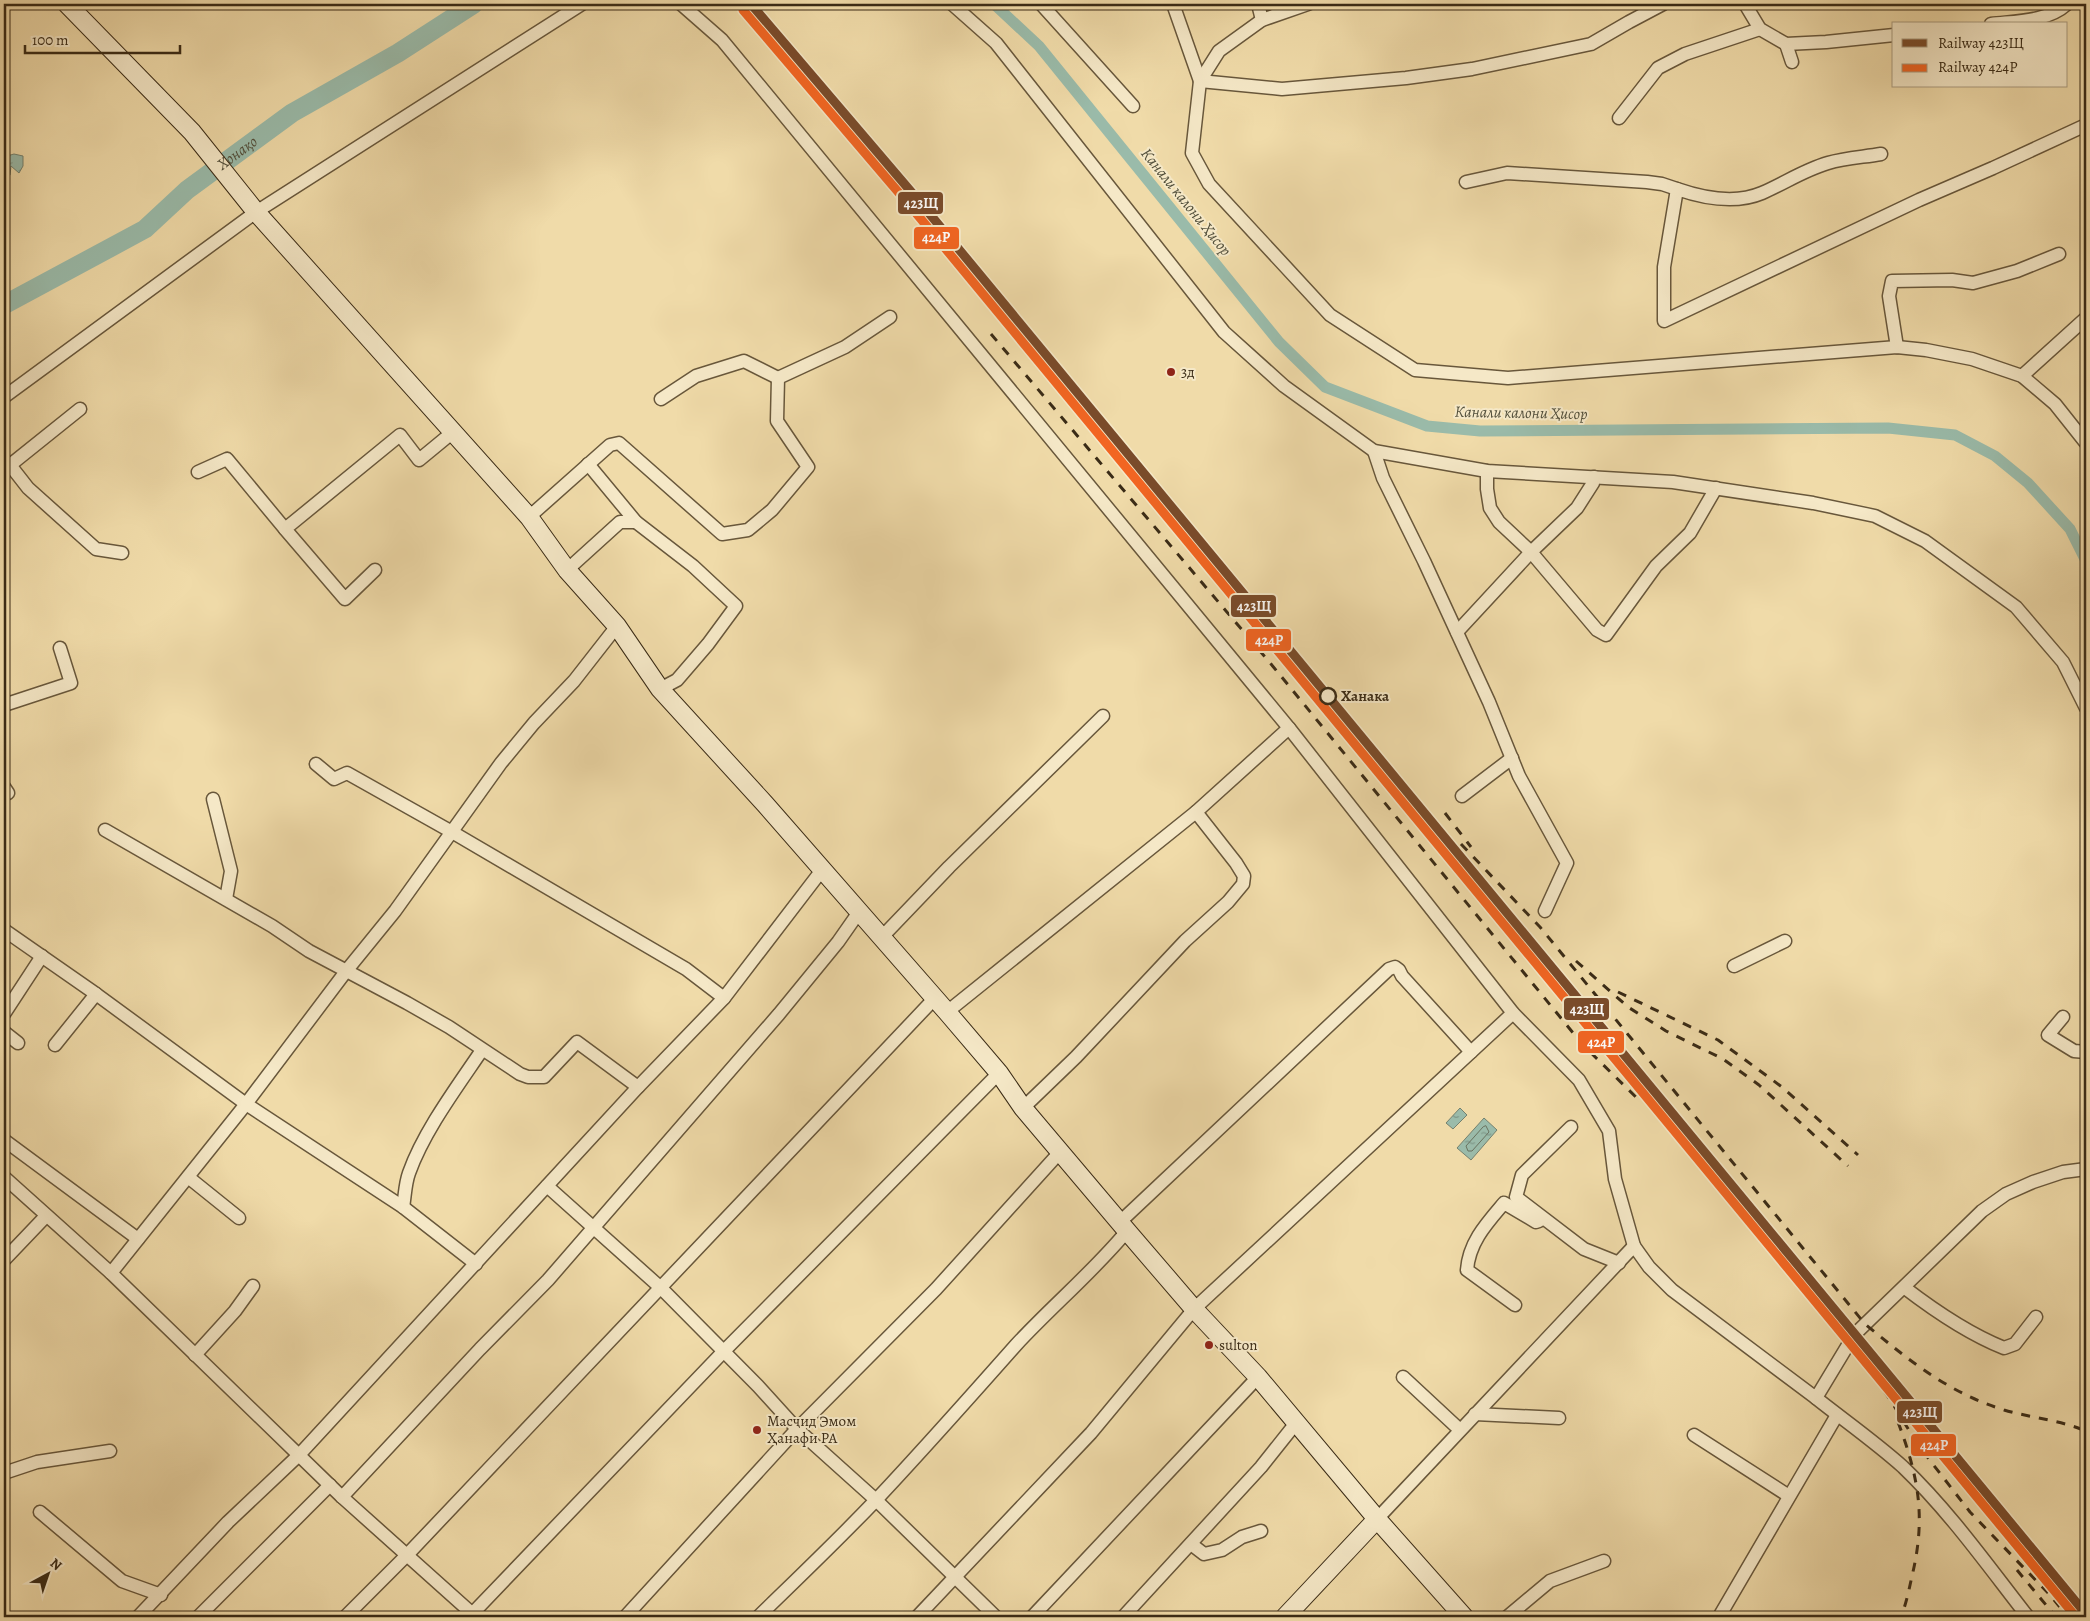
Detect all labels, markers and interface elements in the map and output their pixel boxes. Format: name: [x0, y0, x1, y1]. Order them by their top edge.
scale bar: [25, 22, 180, 54]
legend: [1892, 22, 2068, 88]
text: 100 m: [32, 30, 69, 50]
text: Railway 423Щ: [1938, 33, 2024, 53]
text: Railway 424Р: [1938, 57, 2017, 77]
water label: Хонақо: [212, 131, 262, 176]
water label: Канали калони Ҳисор: [1136, 143, 1236, 261]
line badge: 423Щ: [897, 191, 944, 215]
text: 423Щ: [904, 194, 938, 213]
line badge: 424Р: [913, 226, 960, 250]
text: 424Р: [922, 228, 950, 247]
place label: 3д: [1181, 362, 1195, 382]
marker: 3д: [1165, 366, 1177, 378]
water label: Канали калони Ҳисор: [1454, 401, 1588, 425]
line badge: 423Щ: [1230, 594, 1277, 618]
text: 423Щ: [1237, 597, 1271, 616]
line badge: 424Р: [1245, 628, 1292, 652]
text: 424Р: [1255, 631, 1283, 650]
place label: Ханака: [1341, 686, 1390, 706]
marker: Ханака: [1319, 687, 1337, 705]
line badge: 423Щ: [1563, 997, 1610, 1021]
text: 423Щ: [1570, 1000, 1604, 1019]
line badge: 424Р: [1577, 1030, 1625, 1054]
text: 424Р: [1587, 1033, 1615, 1052]
place label: sulton: [1219, 1335, 1257, 1355]
marker: sulton: [1203, 1339, 1215, 1351]
line badge: 423Щ: [1896, 1400, 1943, 1424]
text: 423Щ: [1903, 1403, 1937, 1422]
place label: Масҷид Эмом Ҳанафи РА: [767, 1411, 856, 1448]
marker: Масҷид Эмом Ҳанафи РА: [751, 1424, 763, 1436]
line badge: 424Р: [1910, 1433, 1957, 1457]
text: 424Р: [1920, 1436, 1948, 1455]
north arrow: [22, 1548, 72, 1598]
text: N: [46, 1554, 66, 1575]

